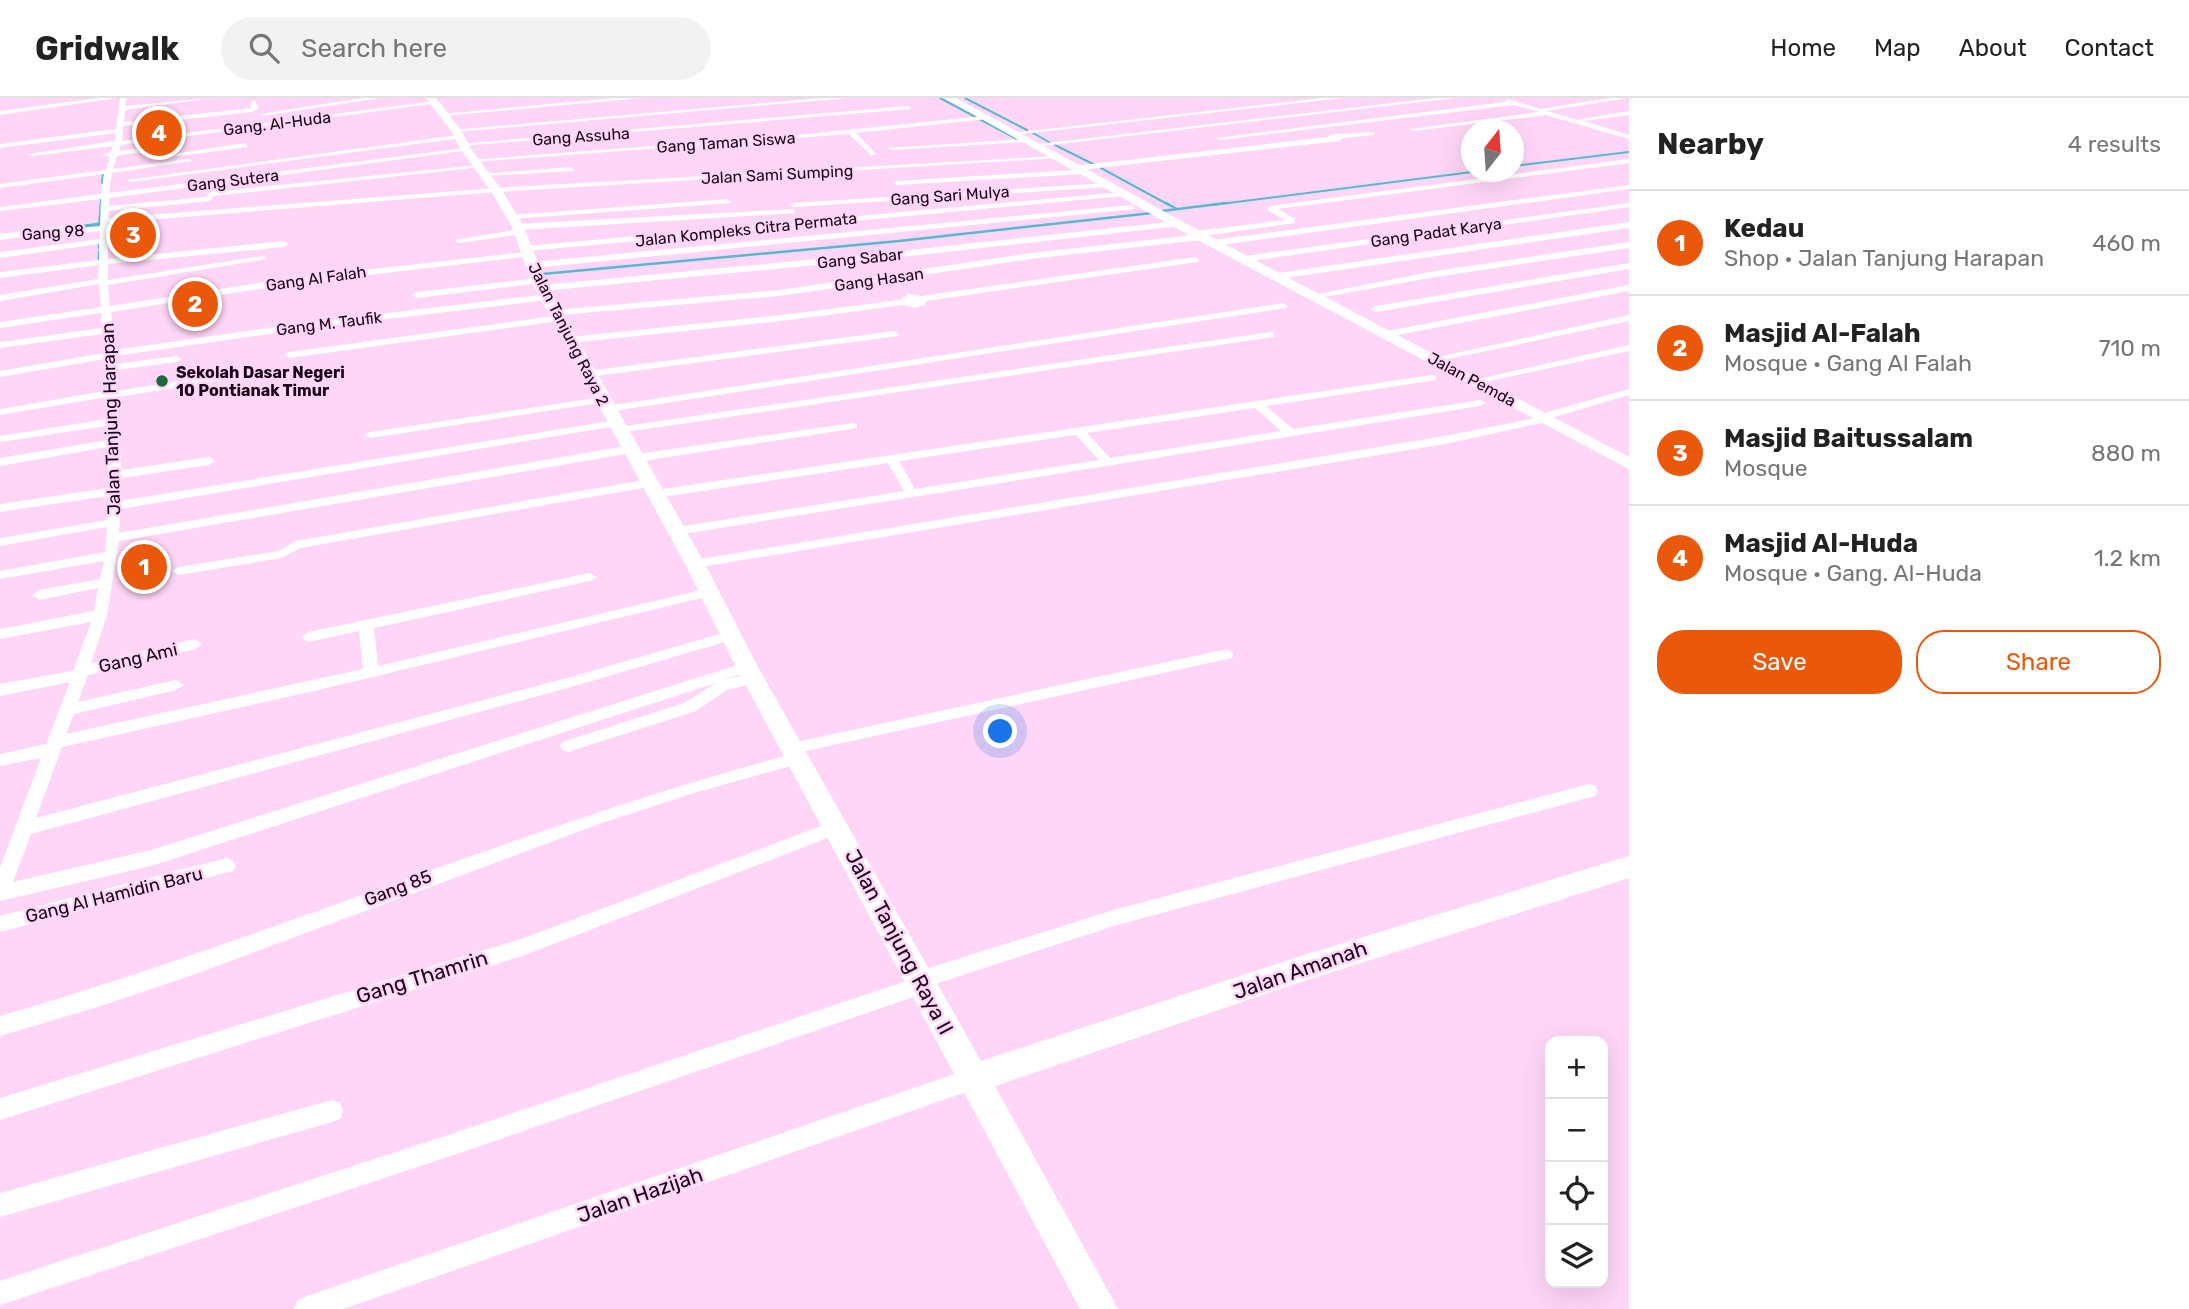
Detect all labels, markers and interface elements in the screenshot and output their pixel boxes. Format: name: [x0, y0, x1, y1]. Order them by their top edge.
search box: [221, 17, 711, 80]
text: Gridwalk: [35, 29, 179, 68]
icon: search: [245, 29, 283, 67]
text: Search here: [301, 33, 447, 64]
text: Home: [1770, 34, 1836, 62]
text: Map: [1874, 34, 1921, 62]
text: About: [1959, 34, 2027, 62]
text: Contact: [2065, 34, 2154, 62]
pin: 4: [136, 107, 182, 159]
street label: Gang. Al-Huda: [222, 107, 332, 140]
north arrow: [1461, 119, 1524, 182]
street label: Gang Assuha: [532, 124, 630, 149]
text: Nearby: [1657, 126, 1764, 162]
street label: Gang Taman Siswa: [656, 128, 796, 157]
text: 4 results: [2068, 130, 2161, 158]
street label: Jalan Sami Sumping: [700, 161, 854, 188]
street label: Gang Sutera: [186, 165, 280, 196]
street label: Gang Sari Mulya: [890, 182, 1010, 209]
street label: Jalan Kompleks Citra Permata: [634, 208, 858, 251]
pin: 3: [110, 209, 156, 261]
text: Kedau: [1724, 213, 1804, 244]
street label: Gang Padat Karya: [1369, 214, 1503, 251]
street label: Gang 98: [21, 221, 85, 244]
text: 1: [1674, 229, 1686, 257]
text: 460 m: [2092, 229, 2161, 257]
text: Shop · Jalan Tanjung Harapan: [1724, 244, 2044, 272]
street label: Gang Sabar: [816, 245, 904, 272]
street label: Jalan Tanjung Raya 2: [524, 260, 613, 409]
street label: Gang Al Falah: [265, 262, 367, 295]
street label: Gang Hasan: [833, 264, 925, 295]
pin: 2: [172, 278, 218, 330]
street label: Gang M. Taufik: [275, 307, 384, 339]
text: Masjid Al-Falah: [1724, 318, 1921, 349]
street label: Jalan Tanjung Harapan: [97, 322, 125, 516]
text: 2: [1673, 334, 1687, 362]
text: 710 m: [2099, 334, 2161, 362]
street label: Jalan Pemda: [1425, 348, 1519, 411]
text: Mosque · Gang Al Falah: [1724, 349, 1972, 377]
place label: Sekolah Dasar Negeri 10 Pontianak Timur: [176, 363, 345, 400]
marker: Sekolah Dasar Negeri 10 Pontianak Timur: [154, 373, 170, 389]
text: Masjid Baitussalam: [1724, 423, 1973, 454]
text: 3: [1672, 439, 1688, 467]
text: 880 m: [2091, 439, 2161, 467]
text: Mosque: [1724, 454, 1808, 482]
text: Masjid Al-Huda: [1724, 528, 1918, 559]
pin: 1: [121, 541, 167, 593]
text: 4: [1672, 544, 1688, 572]
text: 1.2 km: [2094, 544, 2161, 572]
text: Mosque · Gang. Al-Huda: [1724, 559, 1982, 587]
button: Save: [1657, 630, 1902, 694]
button: Share: [1916, 630, 2161, 694]
street label: Gang Ami: [96, 638, 180, 678]
your location: [983, 714, 1017, 748]
street label: Jalan Tanjung Raya II: [840, 845, 959, 1039]
street label: Gang Al Hamidin Baru: [23, 862, 205, 928]
street label: Gang 85: [361, 865, 435, 911]
street label: Jalan Amanah: [1229, 935, 1370, 1004]
street label: Gang Thamrin: [353, 945, 491, 1008]
map controls: [1545, 1036, 1608, 1288]
button: +: [1545, 1036, 1608, 1099]
button: −: [1545, 1099, 1608, 1162]
street label: Jalan Hazijah: [574, 1161, 706, 1228]
button: locate: [1545, 1162, 1608, 1225]
button: layers: [1545, 1225, 1608, 1288]

